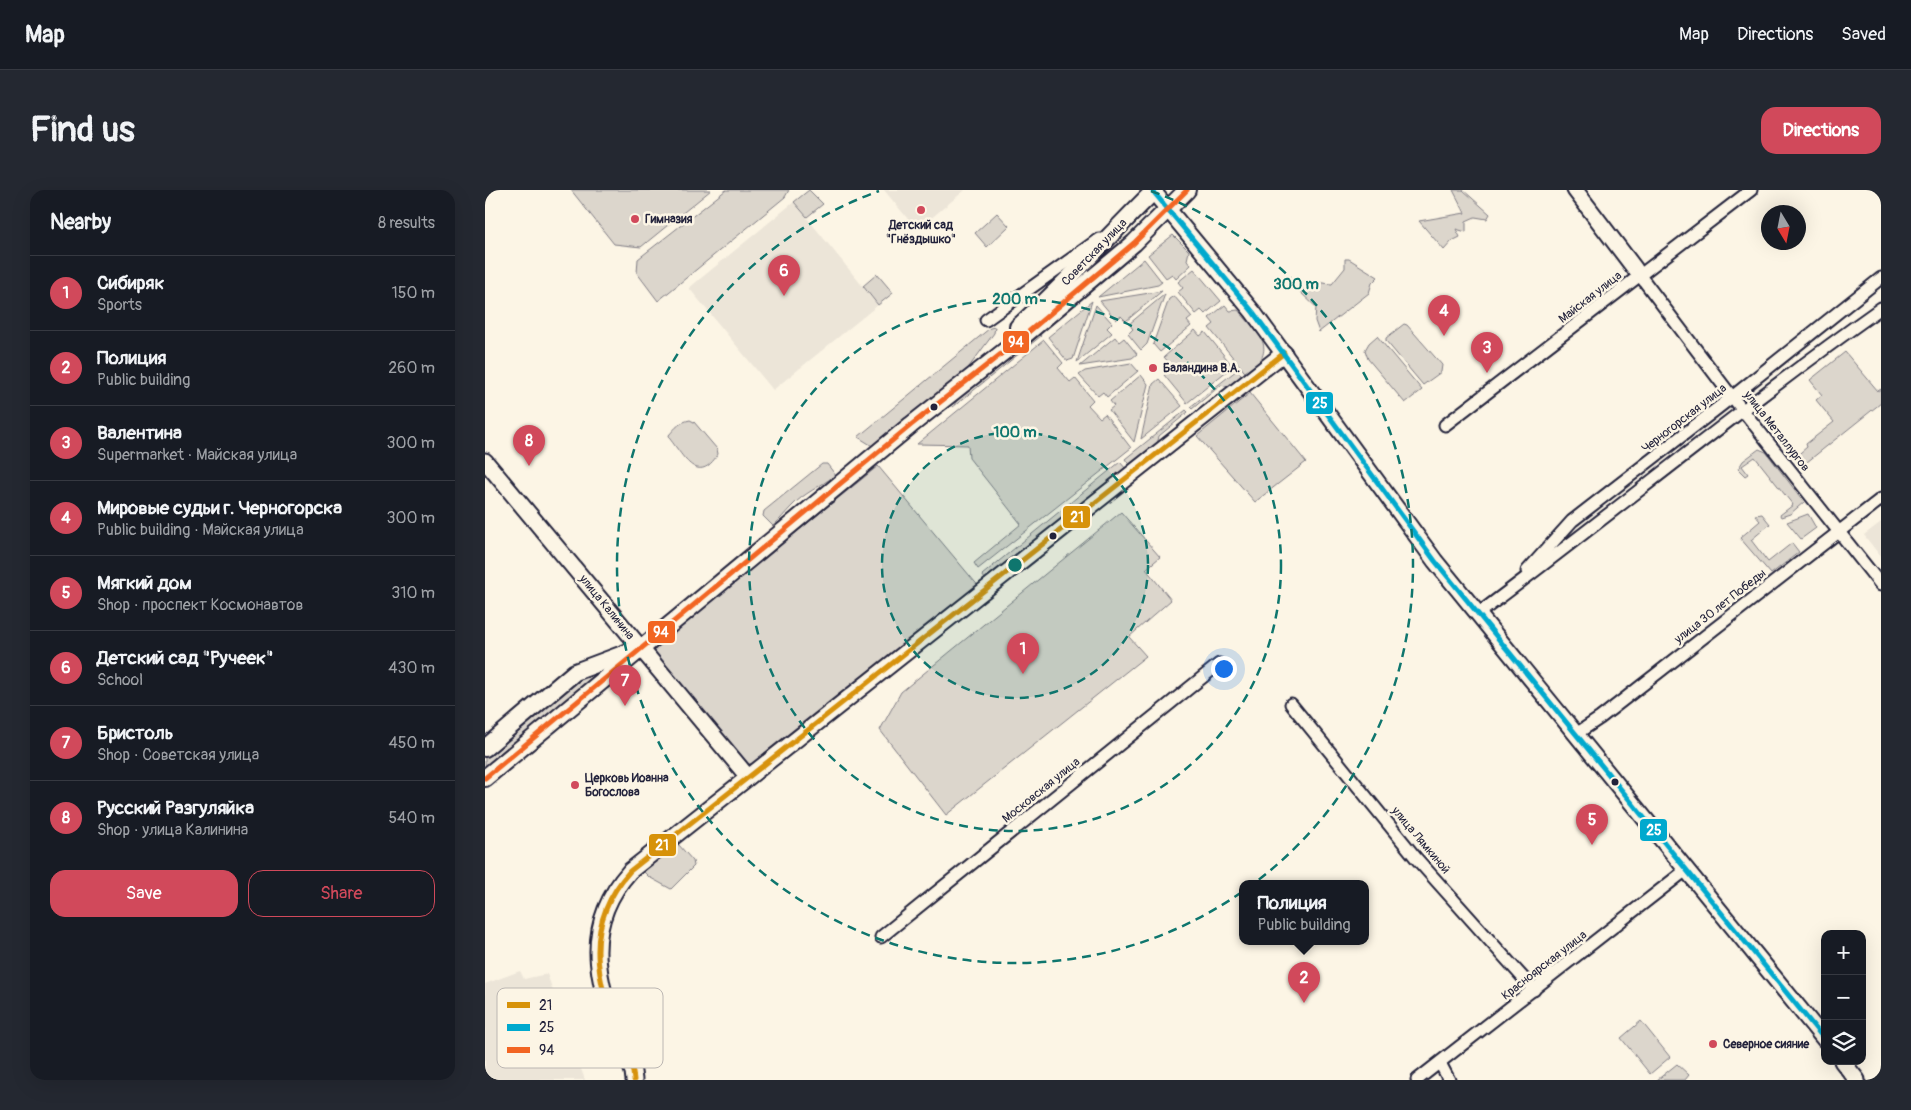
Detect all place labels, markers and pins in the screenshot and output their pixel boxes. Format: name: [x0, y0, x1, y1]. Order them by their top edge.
marker: Детский сад "Гнёздышко": [915, 204, 927, 216]
place label: Гимназия: [645, 212, 693, 227]
marker: Гимназия: [629, 213, 641, 225]
place label: Детский сад "Гнёздышко": [886, 218, 956, 247]
pin: 6: [768, 255, 800, 296]
pin: 4: [1428, 295, 1460, 336]
pin: 3: [1471, 332, 1503, 373]
place label: Баландина В.А.: [1163, 361, 1241, 376]
marker: Баландина В.А.: [1147, 362, 1159, 374]
unlabelled marker: [929, 402, 939, 412]
pin: 8: [513, 425, 545, 466]
unlabelled marker: [1048, 531, 1058, 541]
centre of rings: [1006, 556, 1024, 574]
pin: 1: [1007, 633, 1039, 674]
pin: 7: [609, 665, 641, 706]
place label: Церковь Иоанна Богослова: [585, 771, 669, 800]
unlabelled marker: [1610, 777, 1620, 787]
marker: Церковь Иоанна Богослова: [569, 779, 581, 791]
pin: 5: [1576, 804, 1608, 845]
pin: 2: [1288, 962, 1320, 1003]
place label: Северное сияние: [1723, 1037, 1810, 1052]
marker: Северное сияние: [1707, 1038, 1719, 1050]

